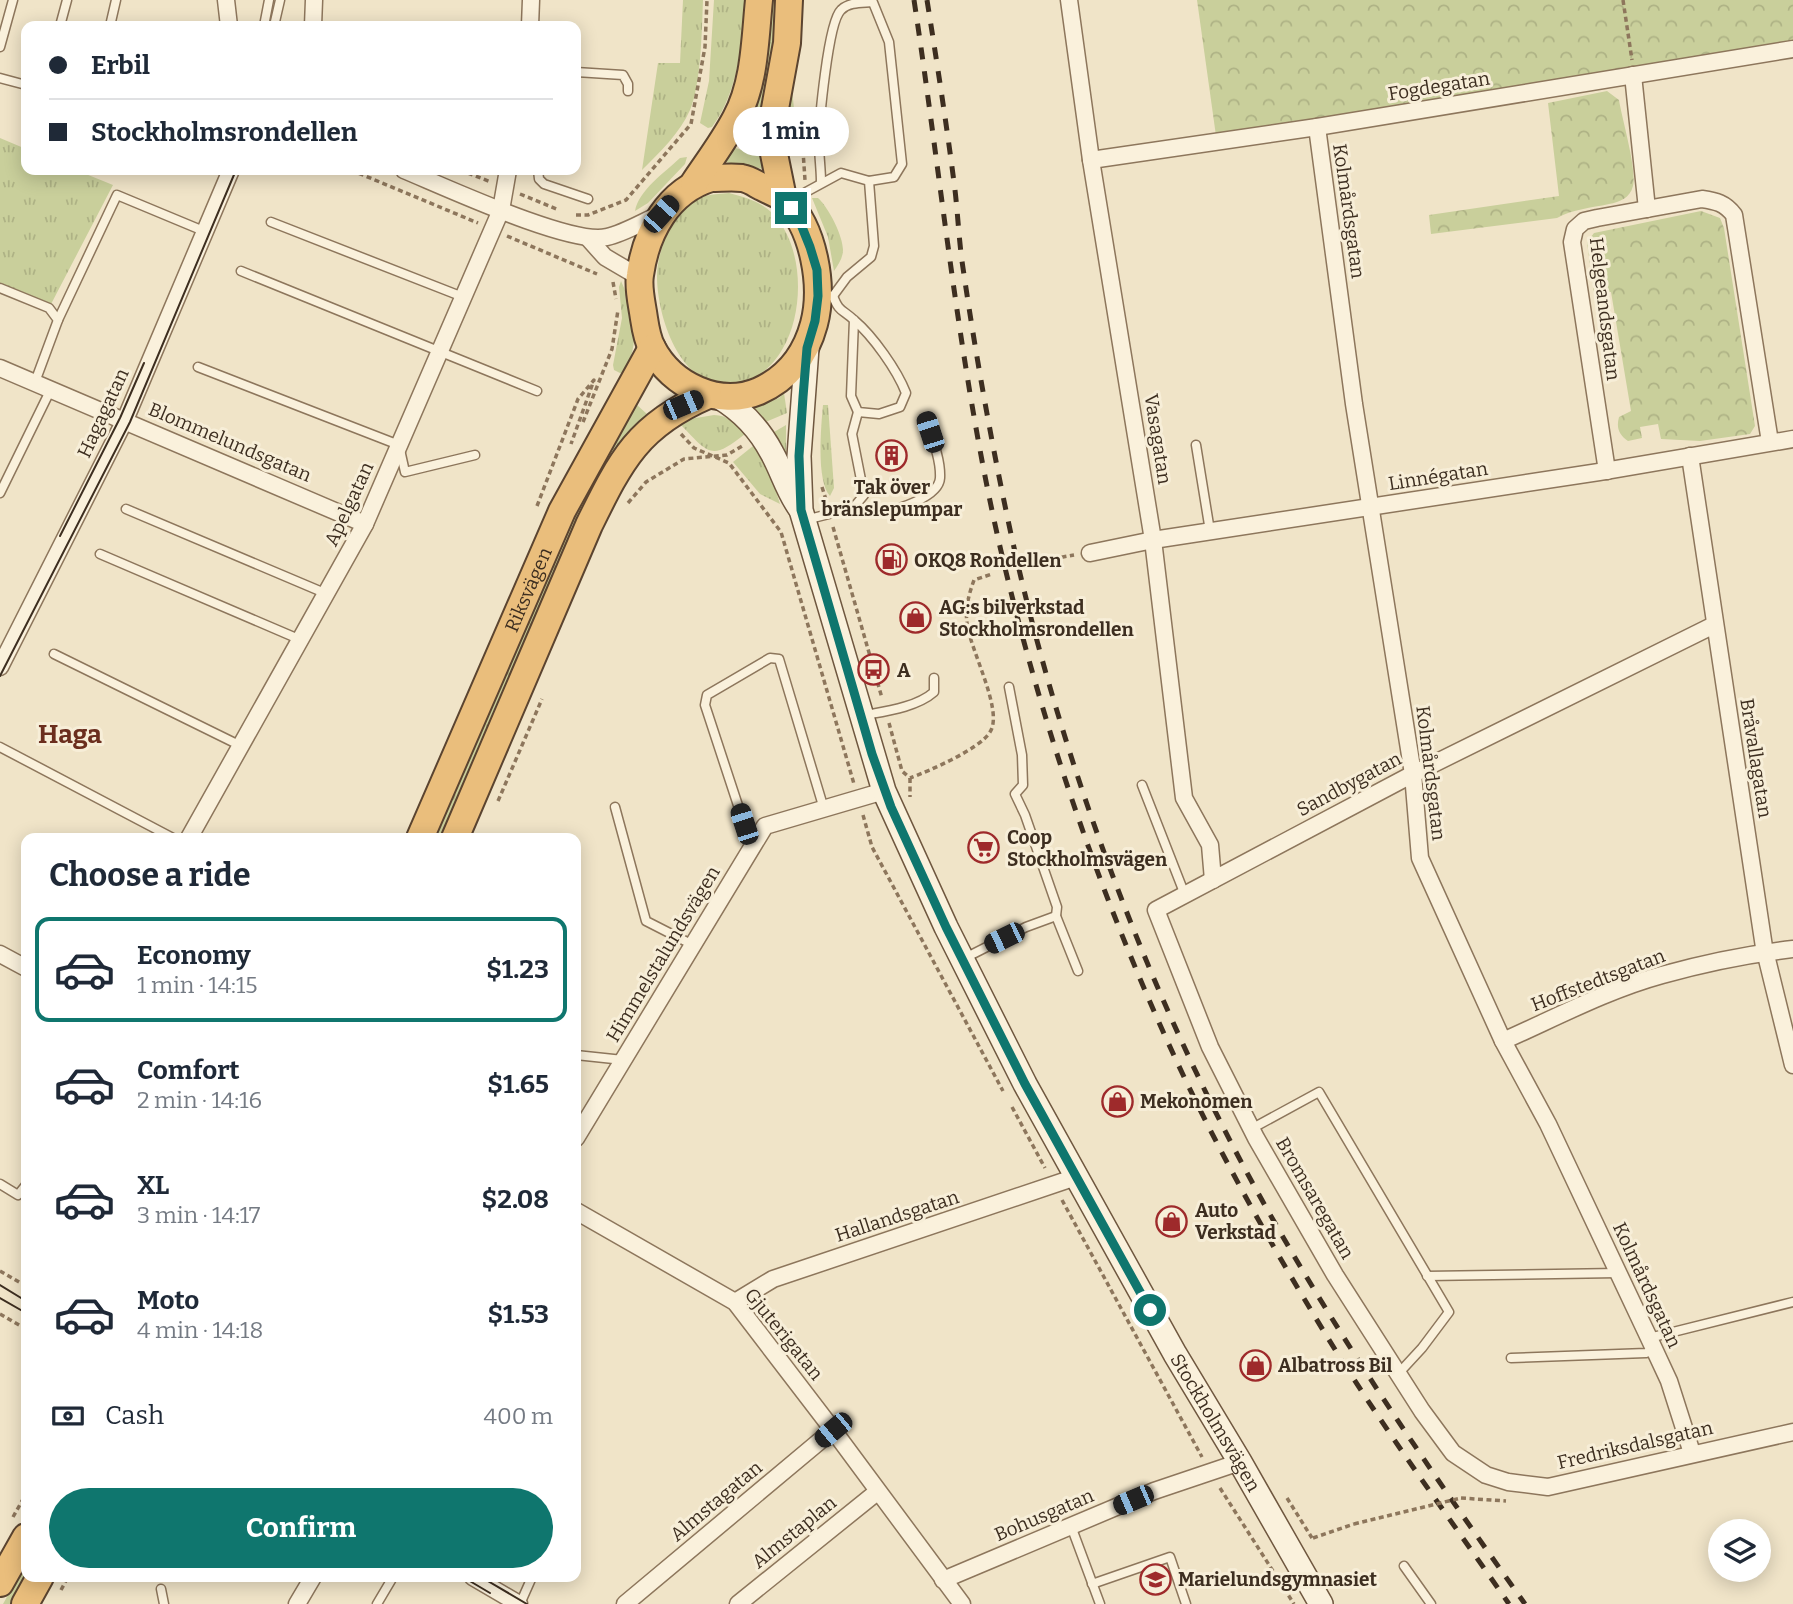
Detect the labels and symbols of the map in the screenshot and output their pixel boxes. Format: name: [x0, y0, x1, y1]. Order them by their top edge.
street label: Fogdegatan: [1387, 67, 1491, 105]
callout: 1 min: [733, 106, 849, 156]
street label: Kolmårdsgatan: [1328, 142, 1370, 280]
car: [640, 191, 683, 237]
route end: [775, 192, 807, 224]
street label: Helgeandsgatan: [1585, 236, 1625, 382]
street label: Hagagatan: [72, 365, 134, 461]
car: [660, 387, 707, 423]
street label: Vasagatan: [1139, 392, 1177, 486]
street label: Blommelundsgatan: [145, 397, 315, 487]
car: [914, 409, 947, 455]
building icon: Tak över bränslepumpar: [875, 439, 909, 473]
street label: Linnégatan: [1387, 457, 1489, 495]
street label: Apelgatan: [320, 458, 378, 550]
place label: Tak över bränslepumpar: [822, 476, 963, 521]
fuel station icon: OKQ8 Rondellen: [874, 543, 908, 577]
street label: Riksvägen: [500, 544, 556, 635]
place label: OKQ8 Rondellen: [914, 549, 1062, 572]
place label: AG:s bilverkstad Stockholmsrondellen: [939, 596, 1135, 641]
shop icon: AG:s bilverkstad Stockholmsrondellen: [899, 601, 933, 635]
bus stop icon: A: [857, 653, 891, 687]
place label: A: [897, 659, 911, 682]
street label: Bråvallagatan: [1735, 697, 1777, 819]
street label: Kolmårdsgatan: [1411, 704, 1451, 842]
district label: Haga: [38, 719, 102, 750]
street label: Sandbygatan: [1293, 747, 1405, 821]
car: [728, 801, 761, 847]
place label: Coop Stockholmsvägen: [1007, 826, 1168, 871]
supermarket icon: Coop Stockholmsvägen: [967, 831, 1001, 865]
street label: Himmelstalundsvägen: [601, 862, 725, 1046]
car: [981, 919, 1028, 957]
street label: Hoffstedtsgatan: [1528, 944, 1668, 1016]
shop icon: Mekonomen: [1100, 1084, 1134, 1118]
place label: Mekonomen: [1140, 1090, 1253, 1113]
street label: Bromsaregatan: [1271, 1133, 1359, 1263]
street label: Hallandsgatan: [832, 1185, 962, 1247]
place label: Auto Verkstad: [1195, 1199, 1276, 1244]
shop icon: Auto Verkstad: [1155, 1204, 1189, 1238]
street label: Kolmårdsgatan: [1608, 1219, 1686, 1351]
street label: Gjuterigatan: [740, 1283, 828, 1385]
route start: [1134, 1294, 1166, 1326]
shop icon: Albatross Bil: [1238, 1348, 1272, 1382]
street label: Stockholmsvägen: [1166, 1349, 1266, 1495]
place label: Albatross Bil: [1278, 1354, 1393, 1377]
car: [811, 1408, 856, 1452]
street label: Fredriksdalsgatan: [1555, 1416, 1715, 1474]
street label: Almstagatan: [665, 1456, 767, 1546]
car: [1110, 1482, 1157, 1518]
street label: Bohusgatan: [991, 1484, 1097, 1546]
street label: Almstaplan: [747, 1491, 841, 1573]
school or university icon: Marielundsgymnasiet: [1138, 1562, 1172, 1596]
place label: Marielundsgymnasiet: [1178, 1568, 1377, 1591]

